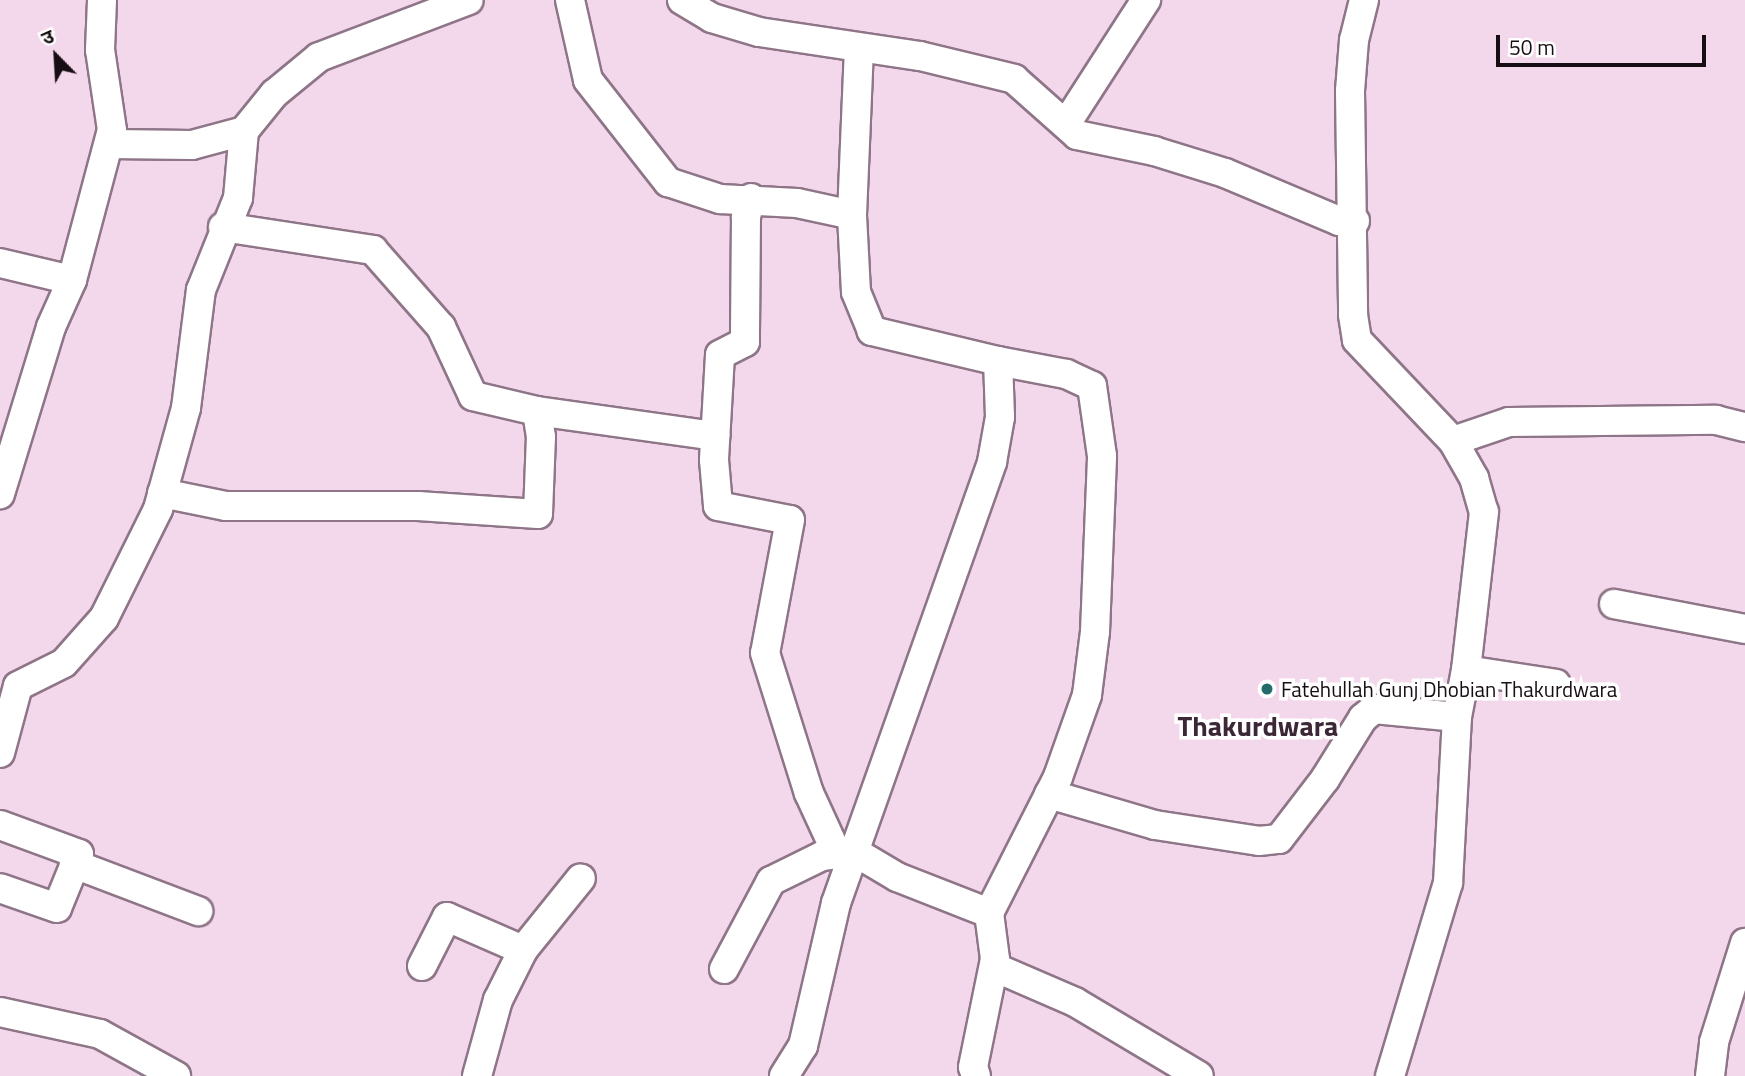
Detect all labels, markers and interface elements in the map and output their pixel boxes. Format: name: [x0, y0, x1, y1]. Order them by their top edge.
north arrow: [21, 21, 91, 91]
text: उ: [36, 21, 58, 52]
scale bar: [1500, 21, 1710, 65]
text: 50 m: [1509, 31, 1555, 63]
place label: Fatehullah Gunj Dhobian Thakurdwara: [1281, 676, 1617, 702]
marker: Fatehullah Gunj Dhobian Thakurdwara: [1259, 681, 1275, 697]
district label: Thakurdwara: [1178, 709, 1338, 743]

